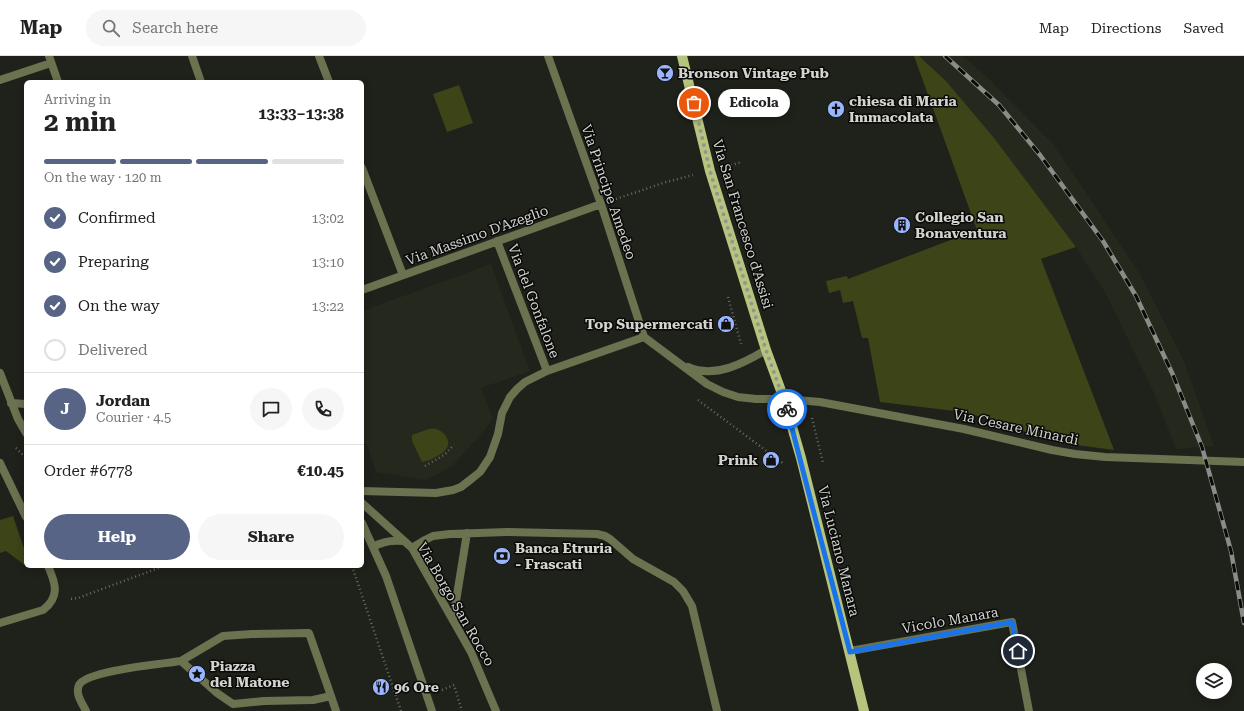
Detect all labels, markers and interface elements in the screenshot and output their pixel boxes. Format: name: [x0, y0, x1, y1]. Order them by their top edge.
search box: [86, 10, 366, 46]
text: Map: [20, 16, 62, 39]
icon: search: [100, 17, 122, 39]
text: Search here: [132, 19, 218, 37]
text: Map: [1039, 20, 1069, 36]
text: Directions: [1091, 20, 1161, 36]
text: Saved: [1183, 20, 1224, 36]
bar icon: Bronson Vintage Pub: [655, 63, 675, 83]
place label: Bronson Vintage Pub: [678, 65, 829, 81]
pin: [677, 86, 711, 120]
callout: Edicola: [718, 89, 790, 117]
text: Arriving in: [44, 92, 111, 107]
icon: bag: [683, 92, 705, 114]
place label: chiesa di Maria Immacolata: [849, 93, 958, 125]
text: Edicola: [729, 95, 779, 110]
church icon: chiesa di Maria Immacolata: [826, 99, 846, 119]
text: 13:33–13:38: [258, 105, 344, 123]
text: 2 min: [44, 107, 116, 137]
street label: Via Principe Amedeo: [578, 122, 640, 262]
street label: Via San Francesco d'Assisi: [710, 137, 777, 311]
text: On the way · 120 m: [44, 170, 161, 185]
street label: Via Massimo D'Azeglio: [404, 202, 550, 268]
icon: check: [44, 207, 66, 229]
text: Confirmed: [78, 209, 156, 227]
place label: Collegio San Bonaventura: [915, 209, 1007, 241]
text: 13:02: [312, 211, 344, 226]
building icon: Collegio San Bonaventura: [892, 215, 912, 235]
street label: Via del Gonfalone: [505, 242, 563, 361]
icon: check: [44, 251, 66, 273]
text: Preparing: [78, 253, 149, 271]
text: 13:10: [312, 255, 344, 270]
icon: check: [44, 295, 66, 317]
text: On the way: [78, 297, 160, 315]
text: 13:22: [312, 299, 344, 314]
shop icon: Top Supermercati: [716, 314, 736, 334]
place label: Top Supermercati: [585, 316, 713, 332]
text: Delivered: [78, 341, 148, 359]
button: chat: [250, 388, 292, 430]
button: phone: [302, 388, 344, 430]
courier: [767, 389, 807, 429]
text: Jordan: [96, 392, 150, 410]
icon: bike: [776, 398, 798, 420]
text: J: [60, 400, 70, 418]
street label: Via Cesare Minardi: [952, 406, 1081, 448]
text: Courier · 4.5: [96, 410, 171, 425]
shop icon: Prink: [761, 450, 781, 470]
place label: Prink: [718, 452, 758, 468]
text: Order #6778: [44, 462, 133, 480]
text: €10.45: [297, 462, 344, 480]
street label: Via Luciano Manara: [815, 484, 863, 619]
button: Help: [44, 514, 190, 560]
button: Share: [198, 514, 344, 560]
street label: Via Borgo San Rocco: [414, 539, 498, 669]
place label: Banca Etruria - Frascati: [515, 540, 613, 572]
bank icon: Banca Etruria - Frascati: [492, 546, 512, 566]
street label: Vicolo Manara: [900, 604, 1000, 636]
pin: [1001, 634, 1035, 668]
icon: home: [1007, 640, 1029, 662]
place label: Piazza del Matone: [210, 658, 290, 690]
map controls: [1196, 663, 1232, 699]
button: layers: [1196, 663, 1232, 699]
place icon: Piazza del Matone: [187, 664, 207, 684]
restaurant icon: 96 Ore: [371, 677, 391, 697]
place label: 96 Ore: [394, 679, 439, 695]

